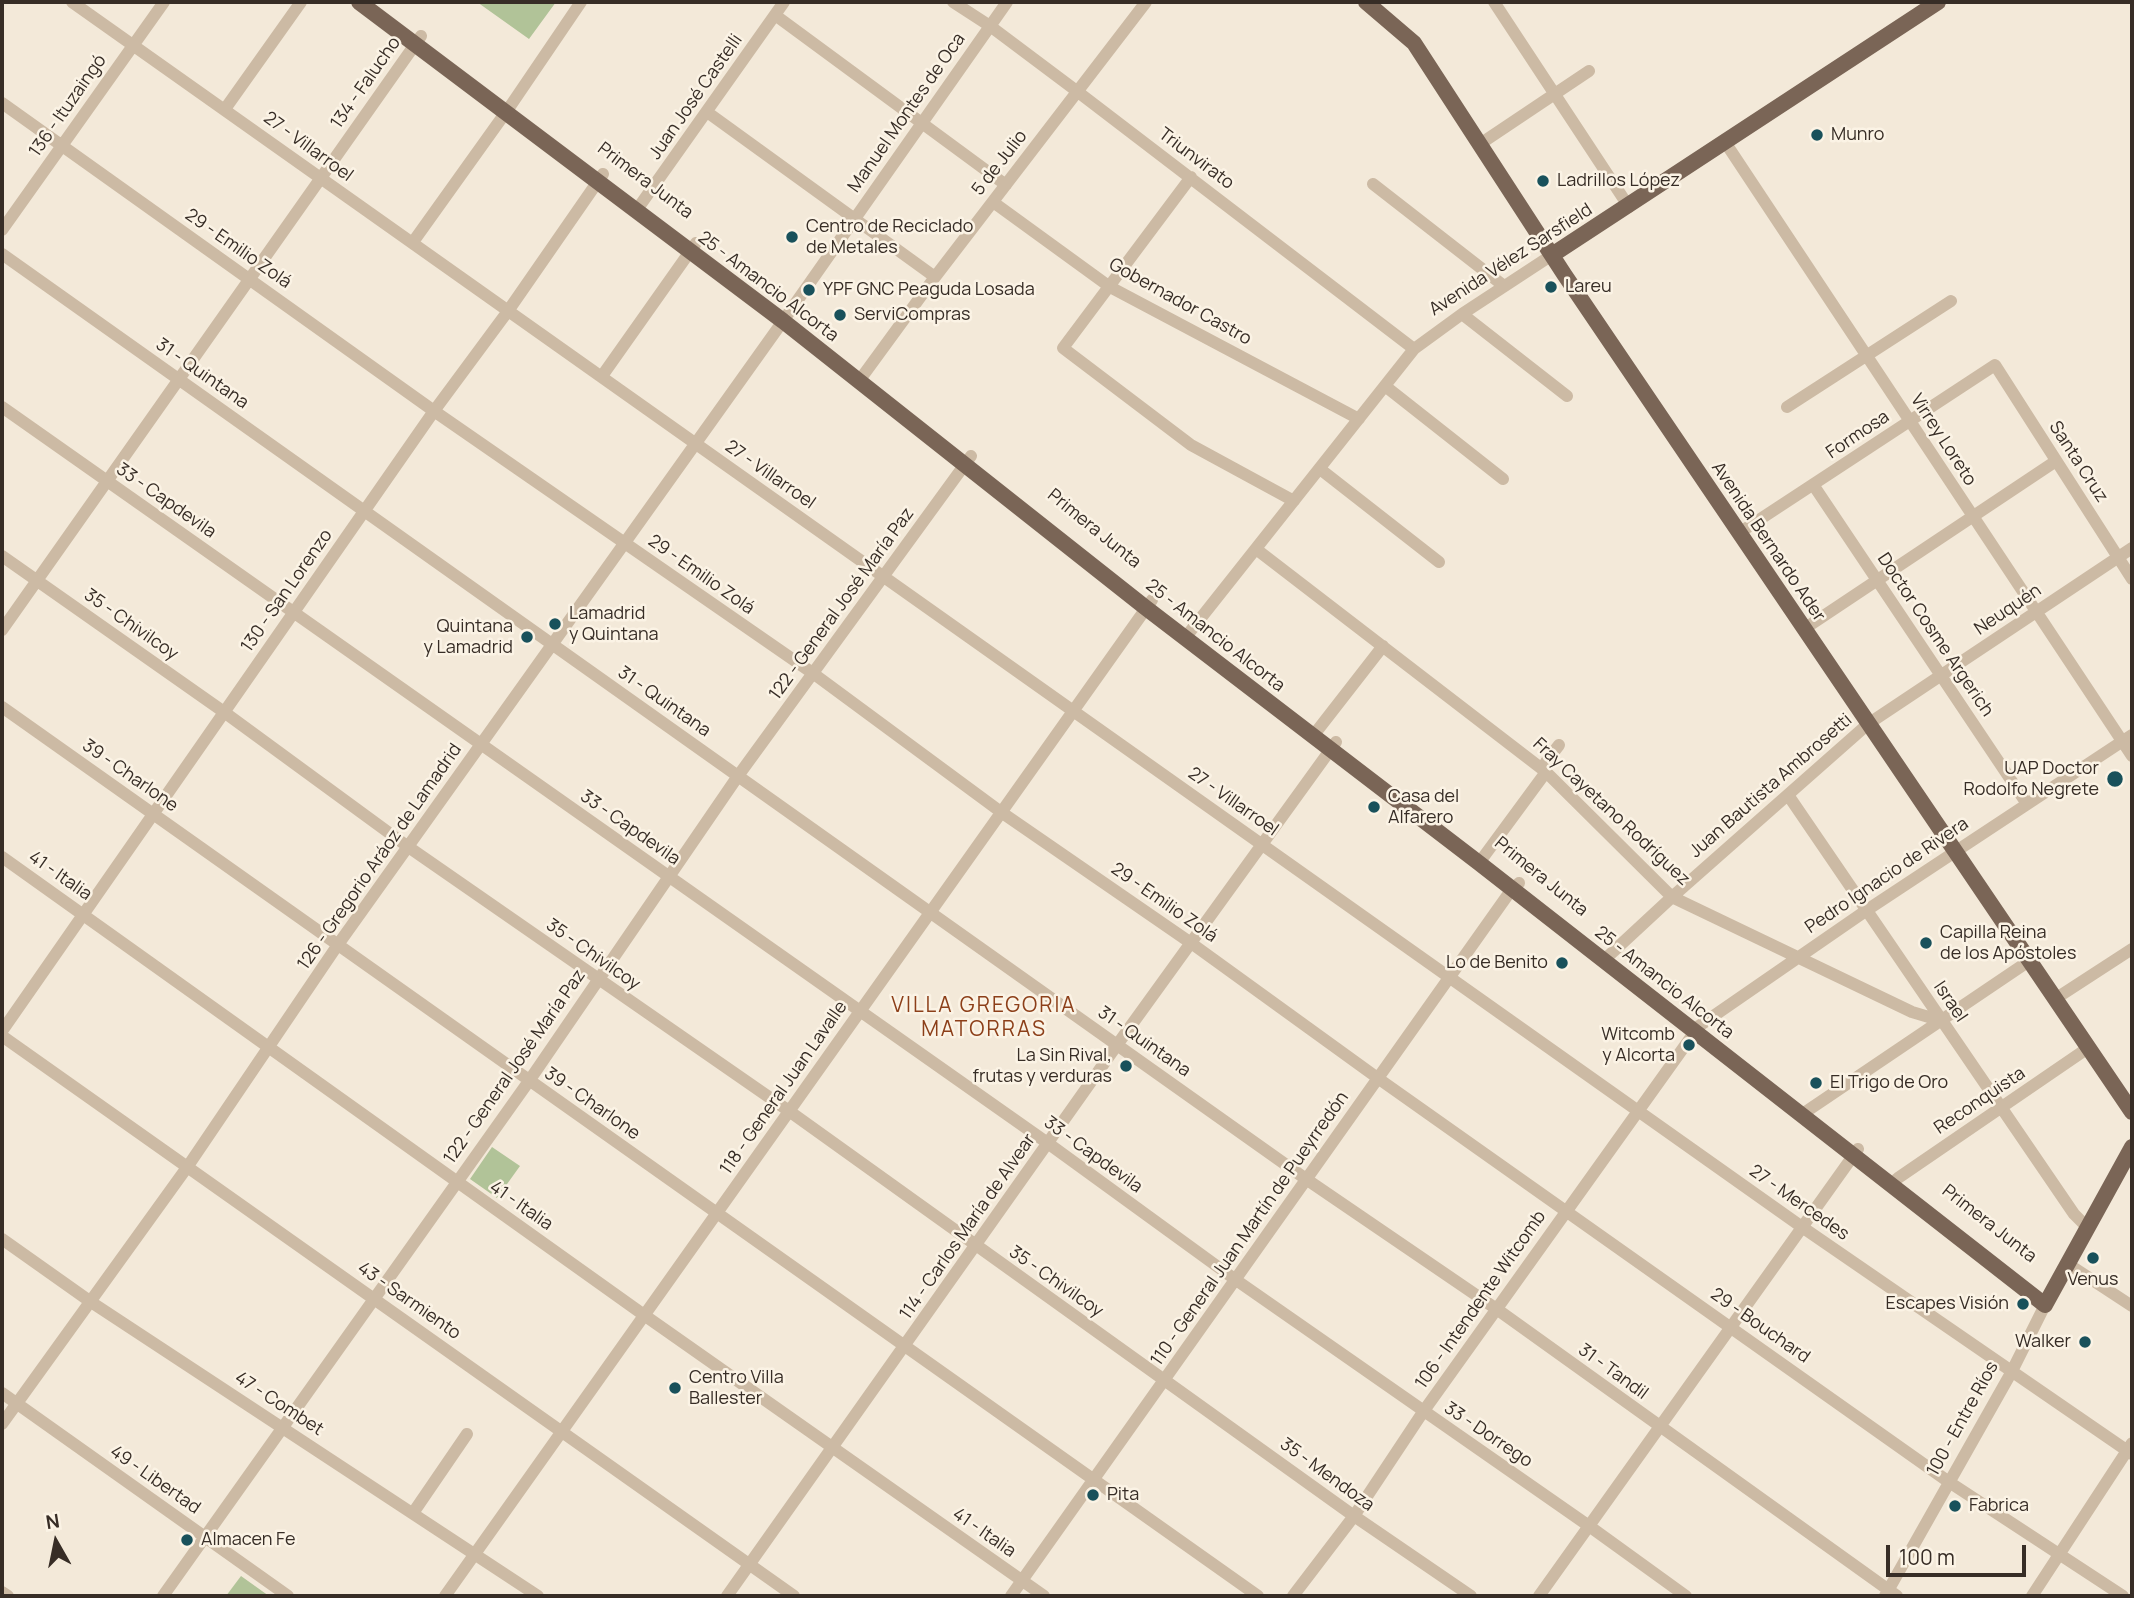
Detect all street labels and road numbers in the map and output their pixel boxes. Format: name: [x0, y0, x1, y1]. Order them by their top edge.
street label: Manuel Montes de Oca: [844, 29, 970, 197]
street label: Juan José Castelli: [645, 30, 747, 164]
street label: 134 - Falucho: [326, 33, 406, 133]
street label: 136 - Ituzaingó: [25, 51, 111, 161]
street label: 27 - Villarroel: [259, 107, 357, 187]
street label: Triunvirato: [1154, 124, 1238, 194]
street label: 5 de Julio: [968, 126, 1032, 200]
street label: Primera Junta: [593, 138, 697, 224]
street label: Avenida Vélez Sarsfield: [1425, 199, 1597, 321]
street label: 29 - Emilio Zolá: [181, 204, 295, 294]
street label: 25 - Amancio Alcorta: [693, 227, 843, 347]
street label: Gobernador Castro: [1105, 254, 1255, 350]
street label: 31 - Quintana: [151, 334, 253, 414]
street label: Virrey Loreto: [1905, 390, 1981, 490]
street label: Formosa: [1822, 406, 1894, 464]
street label: Santa Cruz: [2044, 417, 2112, 507]
street label: 27 - Villarroel: [721, 436, 819, 514]
street label: Avenida Bernardo Ader: [1707, 458, 1829, 626]
street label: 33 - Capdevila: [112, 459, 220, 543]
street label: Primera Junta: [1043, 485, 1145, 573]
street label: 122 - General José María Paz: [765, 504, 919, 704]
street label: 130 - San Lorenzo: [237, 526, 337, 656]
street label: 29 - Emilio Zolá: [644, 530, 758, 620]
street label: Doctor Cosme Argerich: [1872, 549, 1998, 721]
street label: 25 - Amancio Alcorta: [1141, 575, 1289, 697]
street label: Neuquén: [1971, 580, 2045, 640]
street label: 35 - Chivilcoy: [80, 585, 182, 665]
street label: 31 - Quintana: [613, 662, 715, 742]
street label: Juan Bautista Ambrosetti: [1685, 709, 1857, 863]
street label: Fray Cayetano Rodríguez: [1528, 734, 1694, 890]
street label: 39 - Charlone: [78, 735, 182, 817]
street label: 126 - Gregorio Aráoz de Lamadrid: [293, 740, 467, 974]
street label: 27 - Villarroel: [1184, 763, 1282, 841]
street label: 33 - Capdevila: [576, 786, 684, 870]
street label: Pedro Ignacio de Rivera: [1801, 813, 1973, 939]
street label: Primera Junta: [1490, 833, 1592, 921]
street label: 41 - Italia: [24, 846, 96, 906]
street label: 29 - Emilio Zolá: [1107, 858, 1221, 948]
street label: 35 - Chivilcoy: [542, 915, 644, 995]
street label: 25 - Amancio Alcorta: [1590, 922, 1738, 1044]
street label: 122 - General José María Paz: [440, 966, 590, 1168]
street label: Israel: [1929, 978, 1971, 1026]
street label: 118 - General Juan Lavalle: [716, 997, 852, 1179]
street label: 31 - Quintana: [1093, 1002, 1195, 1082]
street label: 39 - Charlone: [540, 1063, 644, 1145]
street label: Reconquista: [1930, 1063, 2030, 1139]
street label: 110 - General Juan Martín de Pueyrredón: [1147, 1088, 1353, 1370]
street label: 33 - Capdevila: [1039, 1112, 1147, 1198]
street label: 114 - Carlos María de Alvear: [895, 1130, 1041, 1324]
street label: 27 - Mercedes: [1745, 1161, 1853, 1245]
street label: 41 - Italia: [485, 1176, 557, 1236]
street label: Primera Junta: [1937, 1180, 2041, 1268]
street label: 106 - Intendente Witcomb: [1411, 1207, 1551, 1393]
street label: 35 - Chivilcoy: [1005, 1242, 1107, 1322]
street label: 43 - Sarmiento: [353, 1258, 465, 1344]
street label: 29 - Bouchard: [1706, 1284, 1814, 1368]
street label: 31 - Tandil: [1574, 1339, 1652, 1405]
street label: 100 - Entre Ríos: [1923, 1358, 2003, 1480]
street label: 47 - Combet: [231, 1367, 327, 1441]
street label: 33 - Dorrego: [1440, 1398, 1536, 1472]
street label: 35 - Mendoza: [1276, 1434, 1378, 1516]
street label: 49 - Libertad: [106, 1441, 204, 1519]
street label: 41 - Italia: [948, 1503, 1020, 1563]

